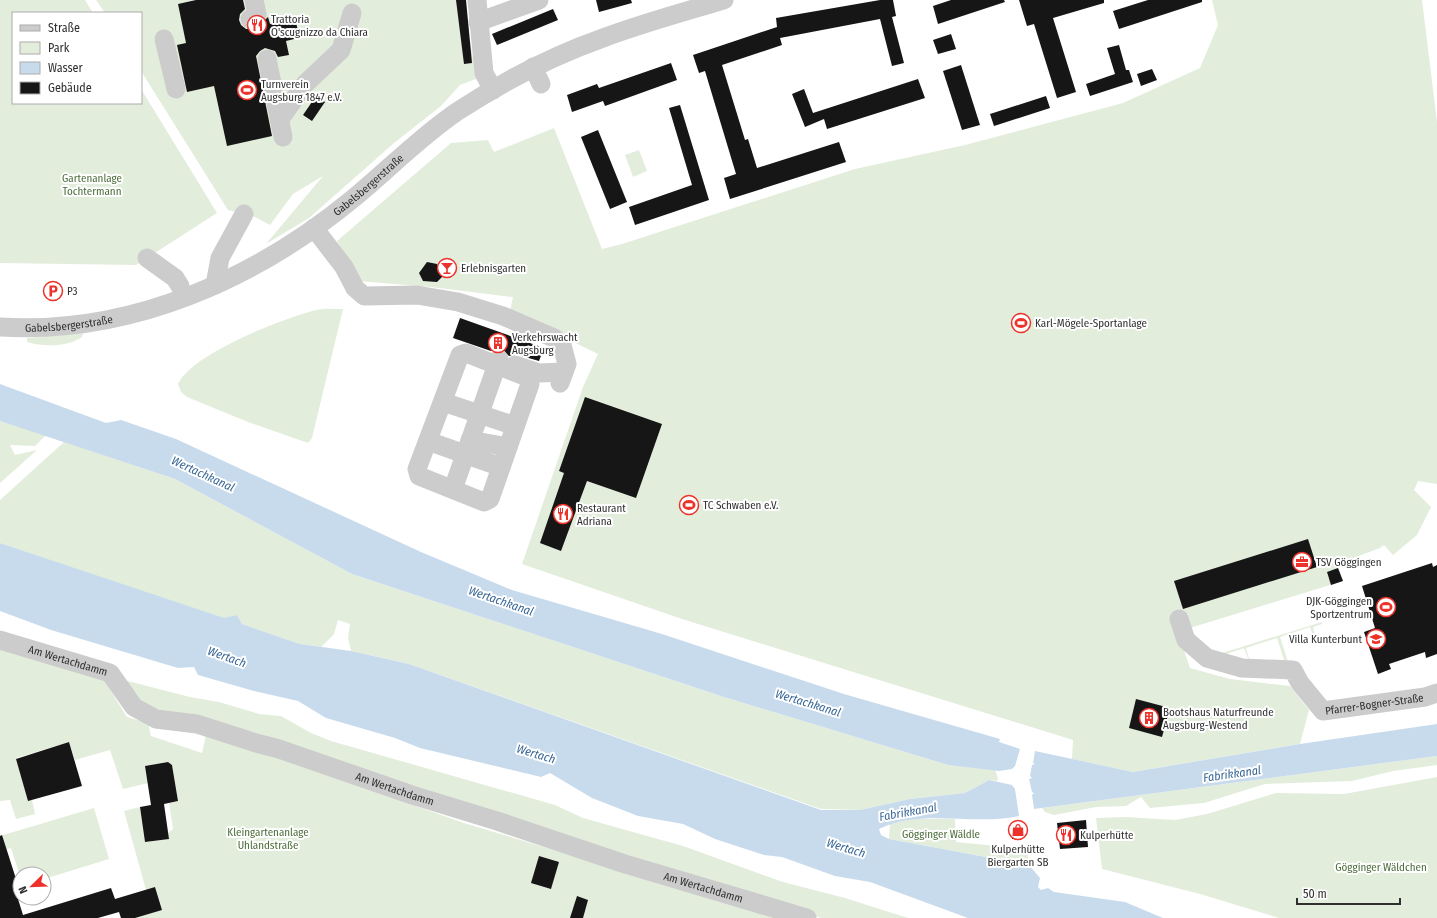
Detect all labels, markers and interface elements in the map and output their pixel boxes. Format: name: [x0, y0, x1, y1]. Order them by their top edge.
legend: [12, 12, 142, 104]
place label: Trattoria O'scugnizzo da Chiara: [271, 13, 368, 39]
restaurant icon: Trattoria O'scugnizzo da Chiara: [246, 14, 268, 36]
text: Straße: [48, 21, 80, 35]
text: Park: [48, 41, 70, 55]
text: Wasser: [48, 61, 83, 75]
place label: Turnverein Augsburg 1847 e.V.: [261, 78, 342, 104]
sports icon: Turnverein Augsburg 1847 e.V.: [236, 79, 258, 101]
text: Gebäude: [48, 81, 92, 95]
street label: Gabelsbergerstraße: [331, 151, 406, 218]
park label: Gartenanlage Tochtermann: [62, 172, 122, 198]
bar icon: Erlebnisgarten: [436, 257, 458, 279]
place label: Erlebnisgarten: [461, 262, 526, 275]
parking icon: P3: [42, 280, 64, 302]
place label: P3: [67, 285, 78, 298]
street label: Gabelsbergerstraße: [25, 312, 114, 334]
sports icon: Karl-Mögele-Sportanlage: [1010, 312, 1032, 334]
place label: Karl-Mögele-Sportanlage: [1035, 317, 1147, 330]
place label: Verkehrswacht Augsburg: [512, 331, 578, 357]
building icon: Verkehrswacht Augsburg: [487, 332, 509, 354]
water label: Wertachkanal: [169, 453, 237, 495]
sports icon: TC Schwaben e.V.: [678, 494, 700, 516]
place label: TC Schwaben e.V.: [703, 499, 778, 512]
place label: Restaurant Adriana: [577, 502, 626, 528]
restaurant icon: Restaurant Adriana: [552, 503, 574, 525]
office icon: TSV Göggingen: [1291, 551, 1313, 573]
place label: TSV Göggingen: [1316, 556, 1382, 569]
water label: Wertachkanal: [467, 583, 535, 619]
place label: DJK-Göggingen Sportzentrum: [1306, 595, 1372, 621]
sports icon: DJK-Göggingen Sportzentrum: [1375, 596, 1397, 618]
school or university icon: Villa Kunterbunt: [1365, 628, 1387, 650]
place label: Villa Kunterbunt: [1289, 633, 1362, 646]
street label: Am Wertachdamm: [27, 642, 109, 678]
water label: Wertach: [206, 644, 248, 670]
water label: Wertachkanal: [774, 686, 842, 720]
street label: Pfarrer-Bogner-Straße: [1324, 691, 1424, 717]
place label: Bootshaus Naturfreunde Augsburg-Westend: [1163, 706, 1274, 732]
building icon: Bootshaus Naturfreunde Augsburg-Westend: [1138, 707, 1160, 729]
water label: Wertach: [515, 741, 557, 767]
water label: Fabrikkanal: [1202, 763, 1262, 785]
street label: Am Wertachdamm: [354, 769, 436, 808]
water label: Fabrikkanal: [878, 800, 938, 824]
shop icon: Kulperhütte Biergarten SB: [1007, 819, 1029, 841]
restaurant icon: Kulperhütte: [1055, 824, 1077, 846]
park label: Kleingartenanlage Uhlandstraße: [227, 826, 309, 852]
park label: Gögginger Wäldle: [902, 828, 980, 841]
place label: Kulperhütte: [1080, 829, 1134, 842]
water label: Wertach: [825, 835, 867, 861]
place label: Kulperhütte Biergarten SB: [988, 843, 1048, 869]
park label: Gögginger Wäldchen: [1335, 861, 1427, 874]
north arrow: [12, 866, 52, 906]
street label: Am Wertachdamm: [662, 869, 745, 905]
scale bar: [1297, 880, 1400, 906]
text: N: [16, 884, 31, 895]
text: 50 m: [1303, 887, 1327, 901]

